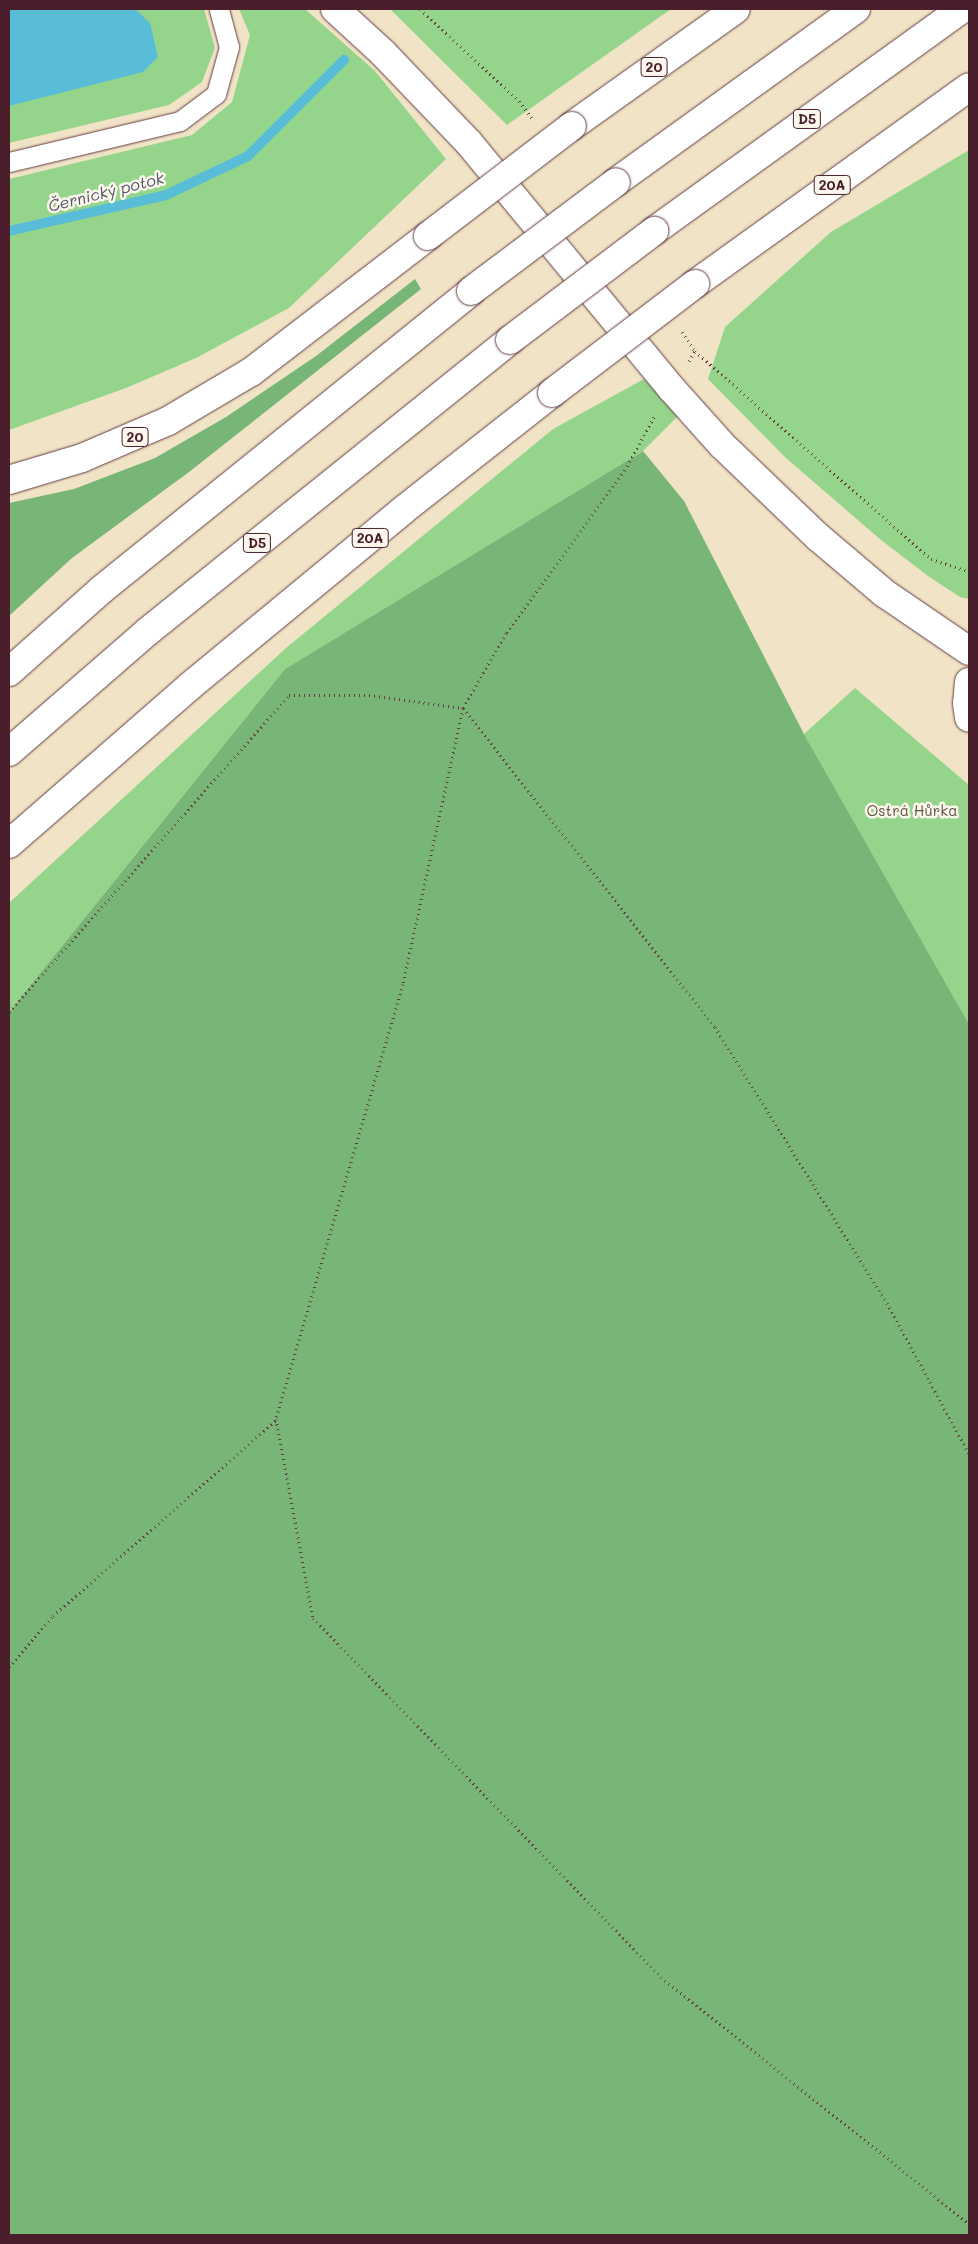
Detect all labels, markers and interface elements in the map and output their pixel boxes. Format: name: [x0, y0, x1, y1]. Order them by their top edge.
road number: 20: [640, 56, 668, 78]
road number: D5: [792, 108, 822, 130]
water label: Černický potok: [46, 168, 166, 216]
road number: 20A: [813, 174, 851, 196]
road number: 20: [121, 426, 149, 448]
road number: 20A: [351, 526, 389, 550]
road number: D5: [242, 532, 272, 554]
park label: Ostrá Hůrka: [866, 802, 958, 820]

